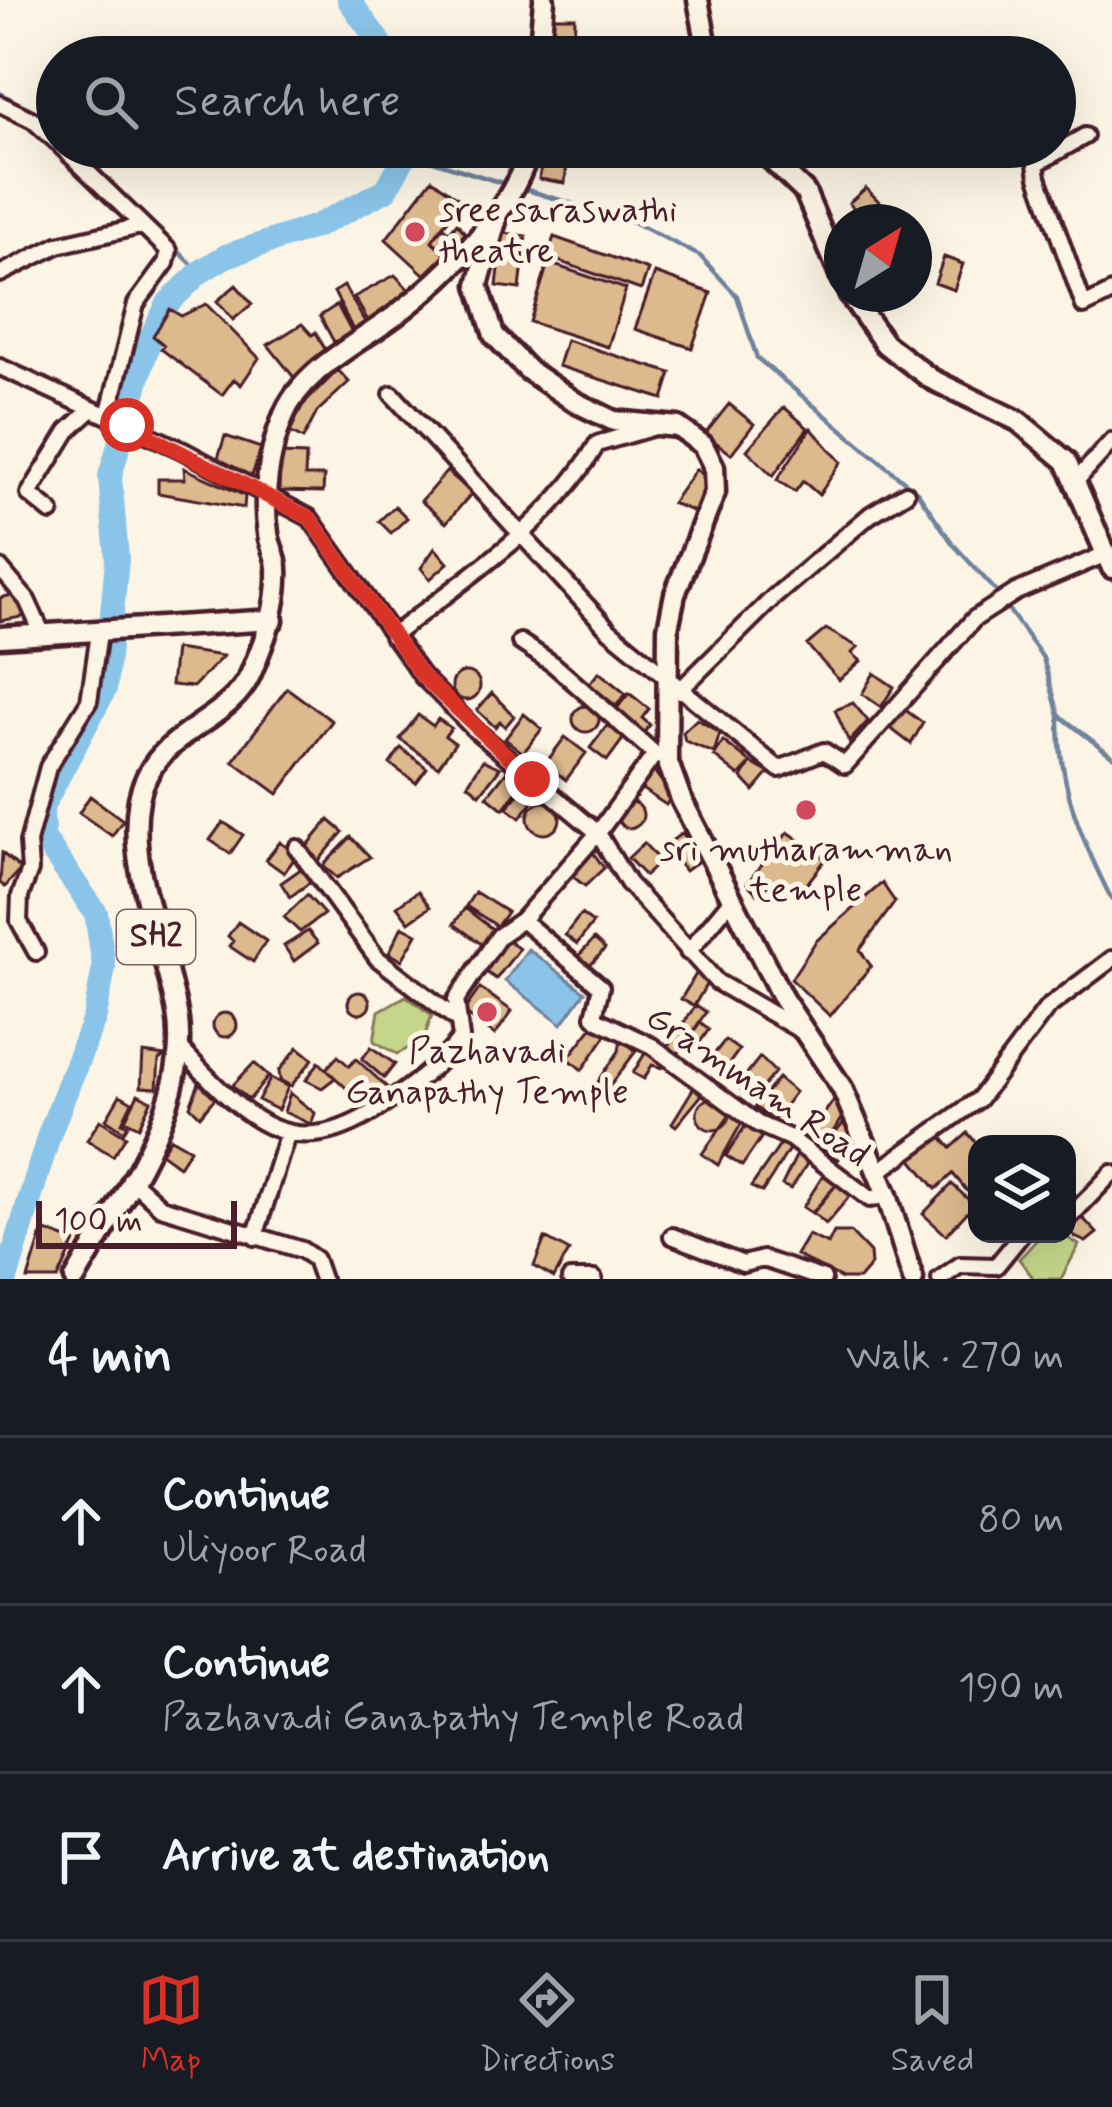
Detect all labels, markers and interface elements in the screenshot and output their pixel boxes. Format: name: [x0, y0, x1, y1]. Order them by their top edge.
search box: [36, 36, 1076, 168]
icon: search: [78, 69, 144, 135]
text: Search here: [174, 73, 401, 132]
place label: sree saraswathi theatre: [439, 188, 677, 276]
north arrow: [824, 204, 932, 312]
marker: sree saraswathi theatre: [402, 219, 428, 245]
route start: [100, 398, 154, 452]
route end: [505, 752, 559, 806]
marker: sri mutharamman temple: [793, 797, 819, 823]
place label: sri mutharamman temple: [659, 827, 953, 915]
road number: SH2: [117, 910, 195, 964]
street label: Grammam Road: [636, 995, 878, 1179]
marker: Pazhavadi Ganapathy Temple: [474, 999, 500, 1025]
place label: Pazhavadi Ganapathy Temple: [345, 1029, 629, 1117]
map controls: [968, 1135, 1076, 1243]
button: layers: [968, 1135, 1076, 1243]
scale bar: [36, 1195, 237, 1248]
text: 100 m: [54, 1200, 143, 1244]
text: 4 min: [48, 1324, 172, 1390]
text: Walk · 270 m: [846, 1332, 1064, 1383]
text: Continue: [162, 1466, 330, 1525]
icon: ahead: [48, 1488, 114, 1554]
text: 80 m: [978, 1495, 1064, 1546]
text: Uliyoor Road: [162, 1525, 367, 1576]
text: Continue: [162, 1634, 330, 1693]
icon: ahead: [48, 1656, 114, 1722]
text: 190 m: [958, 1663, 1064, 1714]
text: Pazhavadi Ganapathy Temple Road: [162, 1693, 744, 1744]
icon: arrive: [48, 1824, 114, 1890]
text: Arrive at destination: [162, 1827, 550, 1886]
tab: Map: [138, 1967, 204, 2083]
tab: Directions: [479, 1967, 615, 2083]
tab: Saved: [891, 1967, 974, 2083]

